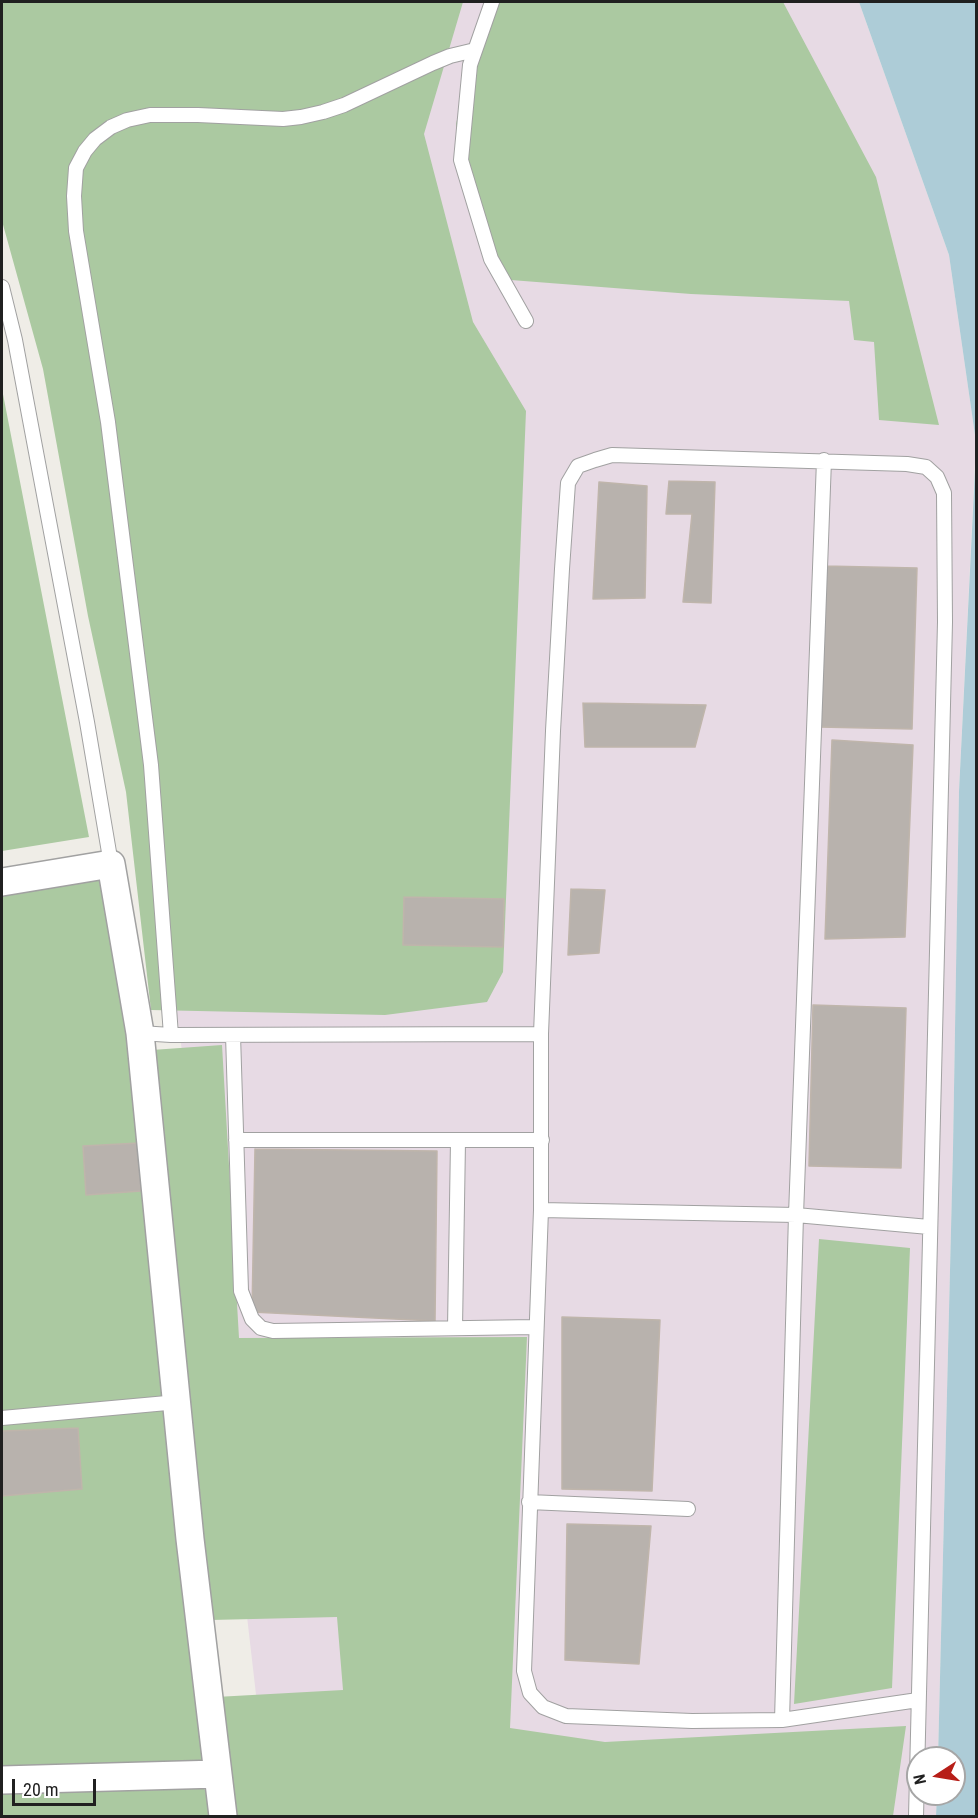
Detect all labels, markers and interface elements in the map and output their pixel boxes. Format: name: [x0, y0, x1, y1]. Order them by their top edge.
north arrow: [906, 1746, 966, 1806]
scale bar: [15, 1767, 99, 1805]
text: N: [910, 1773, 930, 1786]
text: 20 m: [23, 1779, 58, 1800]

